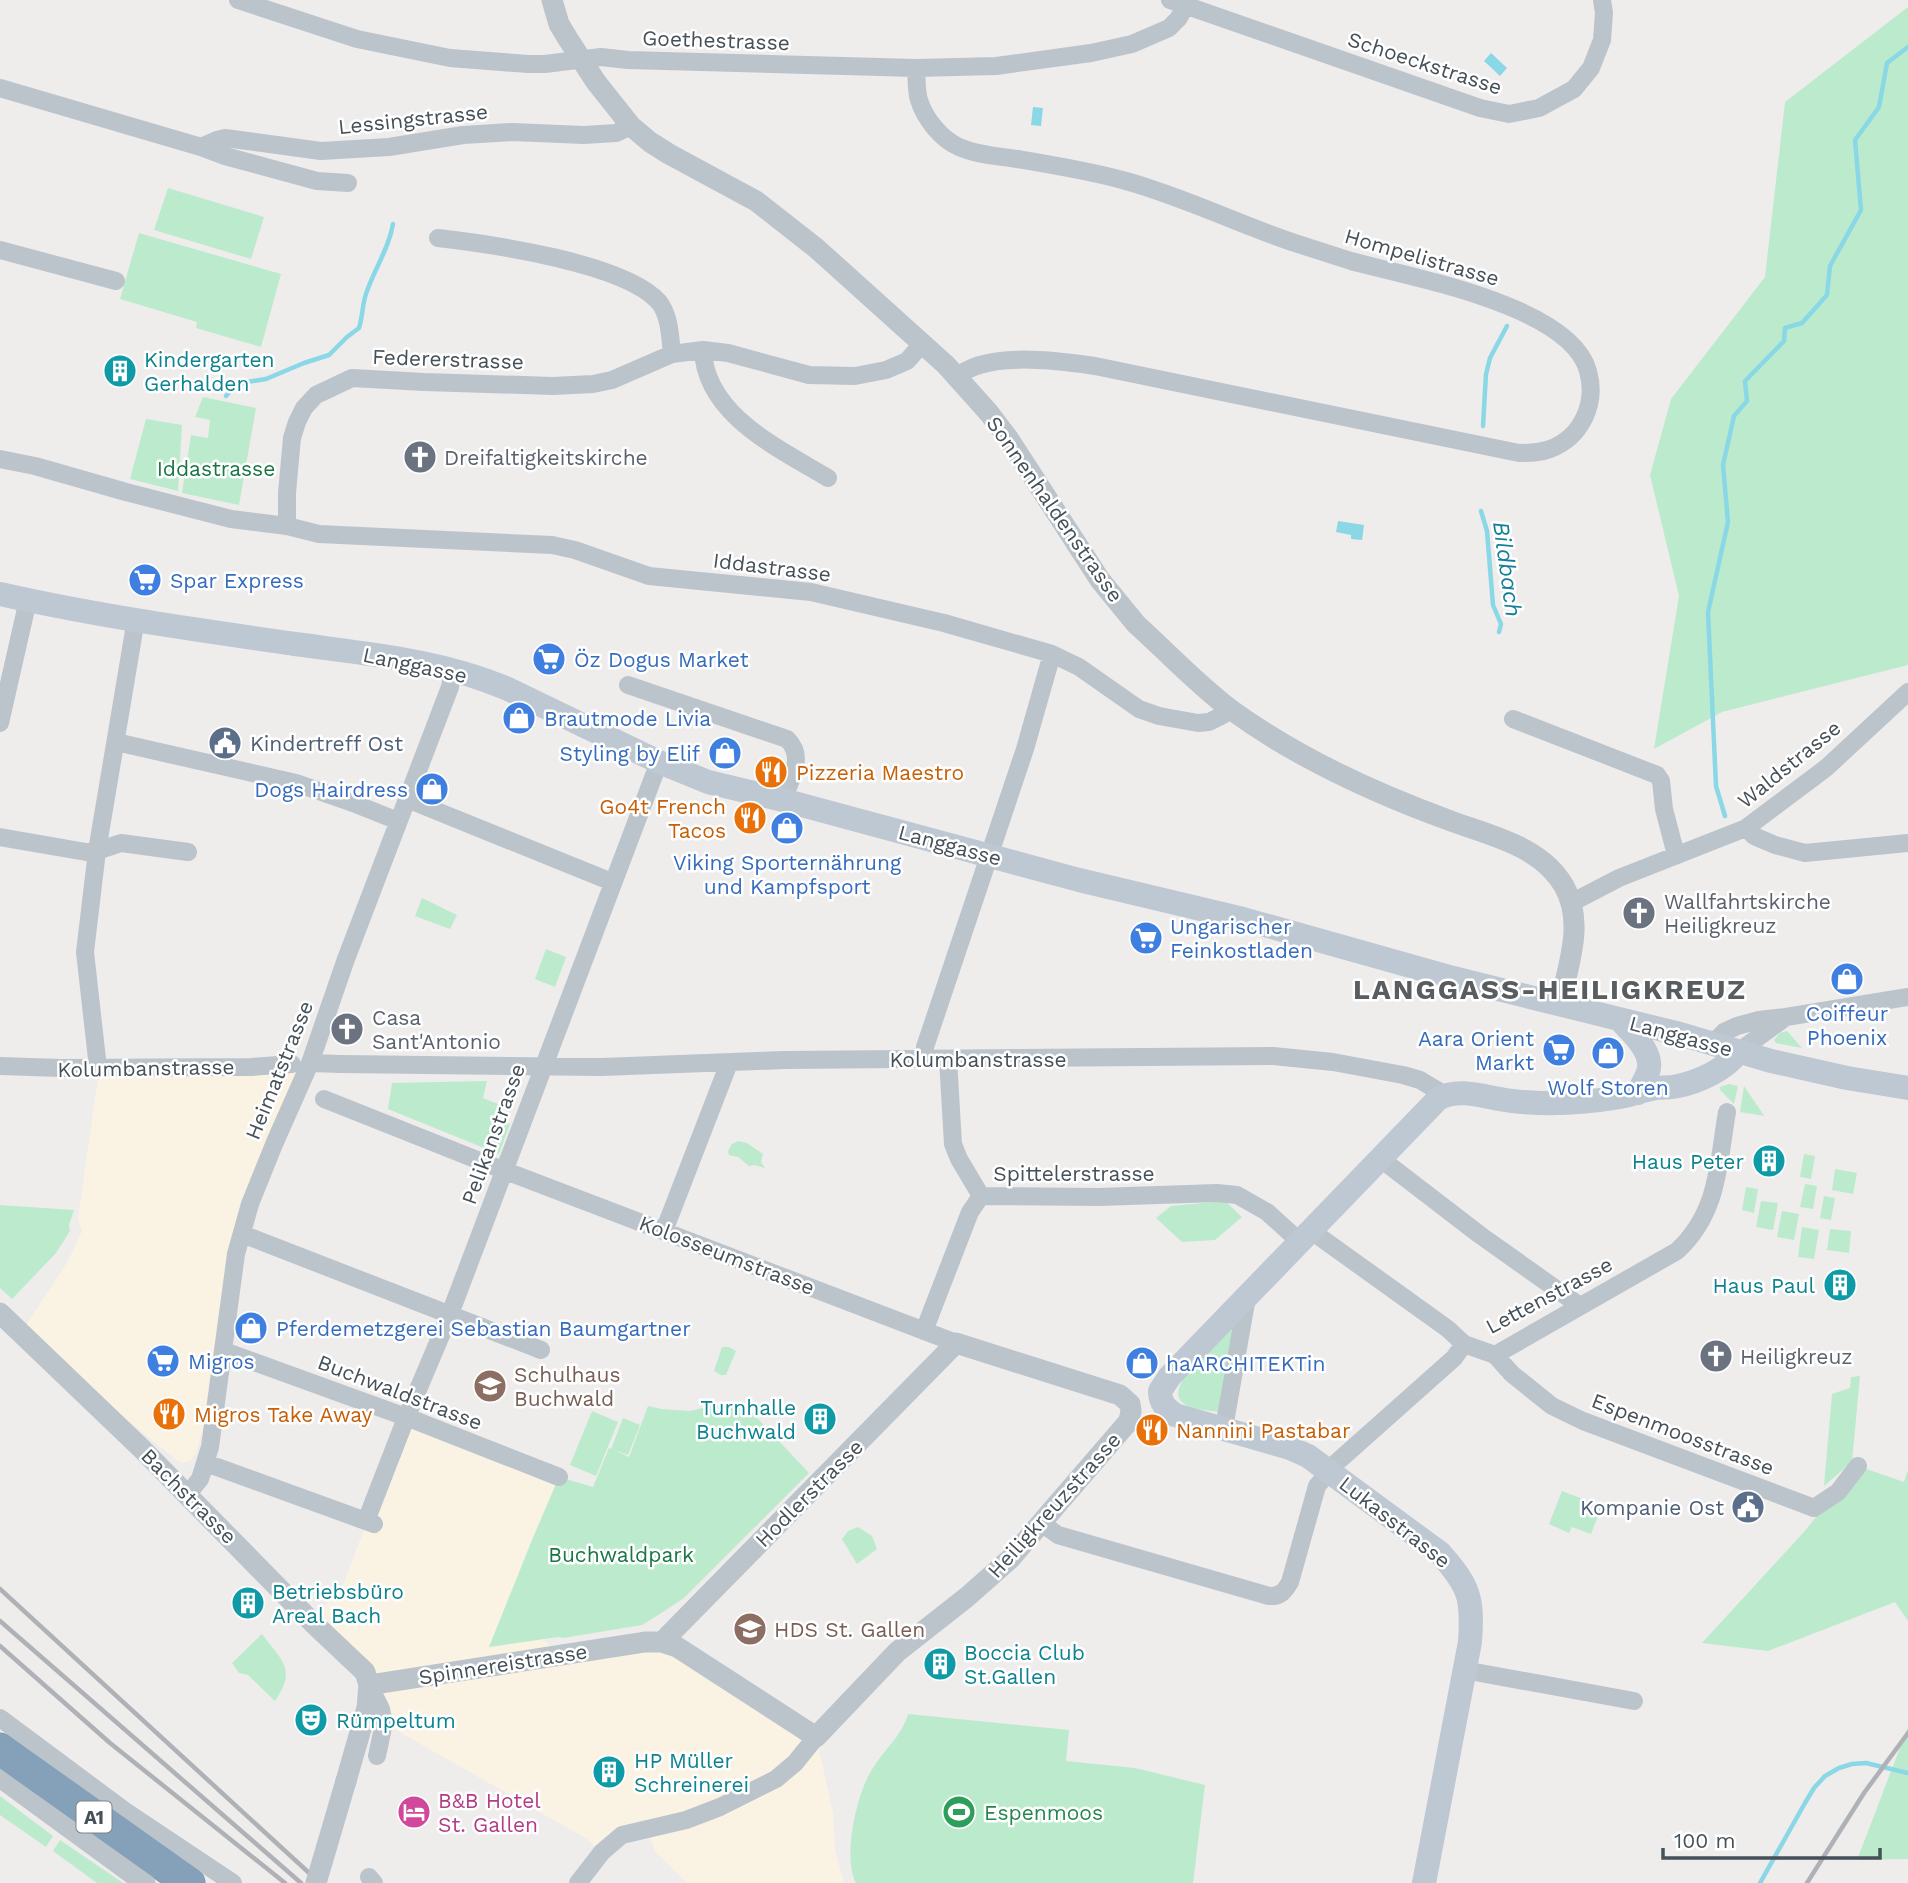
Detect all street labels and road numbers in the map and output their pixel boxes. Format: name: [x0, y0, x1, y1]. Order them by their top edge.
street label: Goethestrasse: [642, 25, 790, 55]
street label: Schoeckstrasse: [1345, 26, 1505, 100]
street label: Lessingstrasse: [337, 99, 489, 139]
street label: Hompelistrasse: [1342, 223, 1502, 291]
street label: Federerstrasse: [372, 344, 524, 374]
street label: Sonnenhaldenstrasse: [981, 411, 1129, 607]
street label: Iddastrasse: [712, 547, 832, 587]
street label: Langgasse: [361, 642, 469, 688]
street label: Waldstrasse: [1733, 715, 1845, 813]
street label: Langgasse: [896, 819, 1004, 871]
street label: Heimatstrasse: [240, 997, 318, 1143]
street label: Langgasse: [1627, 1010, 1735, 1062]
street label: Kolumbanstrasse: [889, 1047, 1067, 1072]
street label: Kolumbanstrasse: [57, 1054, 235, 1082]
street label: Pelikanstrasse: [456, 1060, 530, 1208]
street label: Spittelerstrasse: [993, 1161, 1155, 1186]
street label: Kolosseumstrasse: [636, 1210, 818, 1300]
street label: Lettenstrasse: [1481, 1251, 1617, 1339]
street label: Buchwaldstrasse: [314, 1349, 486, 1435]
street label: Espenmoosstrasse: [1588, 1388, 1778, 1480]
street label: Heiligkreuzstrasse: [982, 1427, 1126, 1583]
street label: Hodlerstrasse: [750, 1434, 868, 1552]
street label: Bachstrasse: [136, 1443, 242, 1549]
street label: Lukasstrasse: [1334, 1471, 1456, 1573]
street label: Spinnereistrasse: [417, 1638, 589, 1690]
road number: A1: [76, 1801, 112, 1832]

